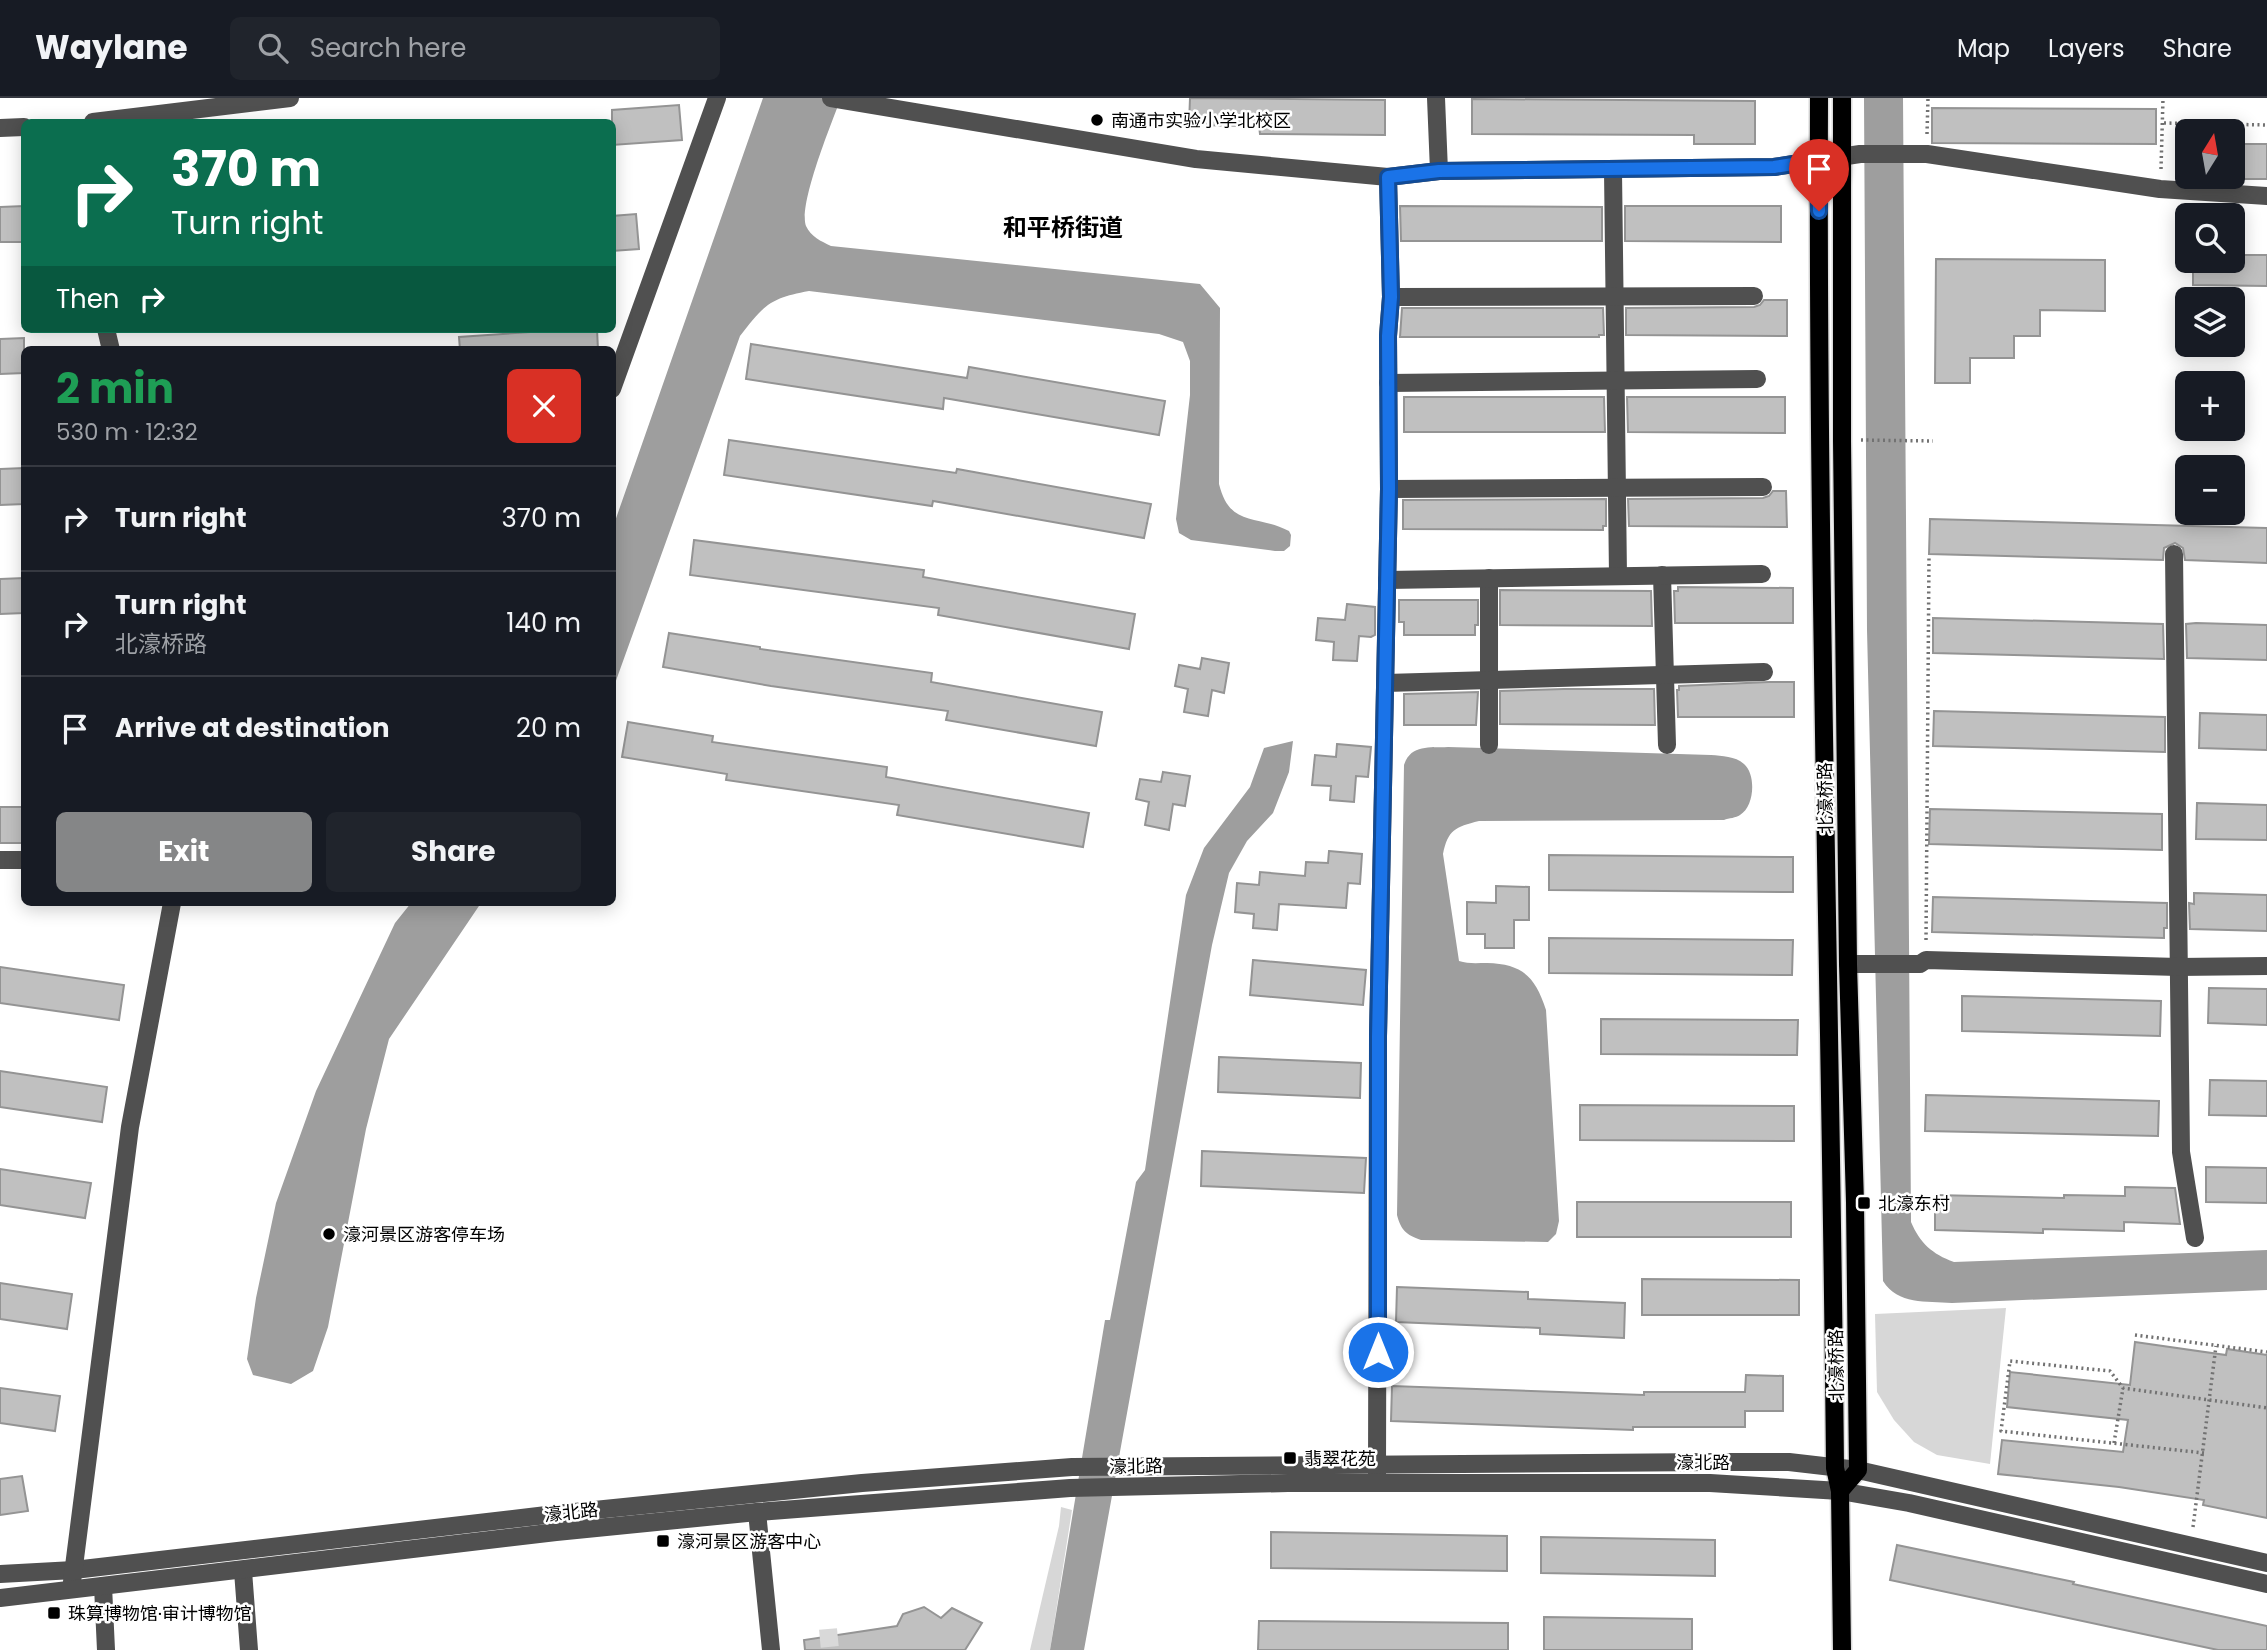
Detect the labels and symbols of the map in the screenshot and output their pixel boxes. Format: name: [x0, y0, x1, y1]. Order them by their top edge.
place label: 南通市实验小学北校区: [1111, 108, 1291, 133]
marker: 南通市实验小学北校区: [1089, 112, 1105, 128]
north arrow: [2175, 119, 2245, 189]
pin: [1789, 139, 1849, 211]
district label: 和平桥街道: [1003, 211, 1123, 244]
street label: 北濠桥路: [1812, 762, 1838, 834]
place label: 北濠东村: [1878, 1191, 1950, 1216]
marker: 北濠东村: [1856, 1195, 1872, 1211]
place label: 濠河景区游客停车场: [343, 1222, 505, 1247]
marker: 濠河景区游客停车场: [321, 1226, 337, 1242]
position arrow: [1341, 1315, 1415, 1389]
street label: 北濠桥路: [1823, 1329, 1849, 1401]
place label: 翡翠花苑: [1304, 1446, 1376, 1471]
marker: 翡翠花苑: [1282, 1450, 1298, 1466]
street label: 濠北路: [1676, 1450, 1730, 1475]
street label: 濠北路: [1109, 1453, 1163, 1479]
street label: 濠北路: [543, 1497, 599, 1527]
place label: 濠河景区游客中心: [677, 1529, 821, 1554]
marker: 濠河景区游客中心: [655, 1533, 671, 1549]
place label: 珠算博物馆·审计博物馆: [68, 1601, 252, 1626]
marker: 珠算博物馆·审计博物馆: [46, 1605, 62, 1621]

